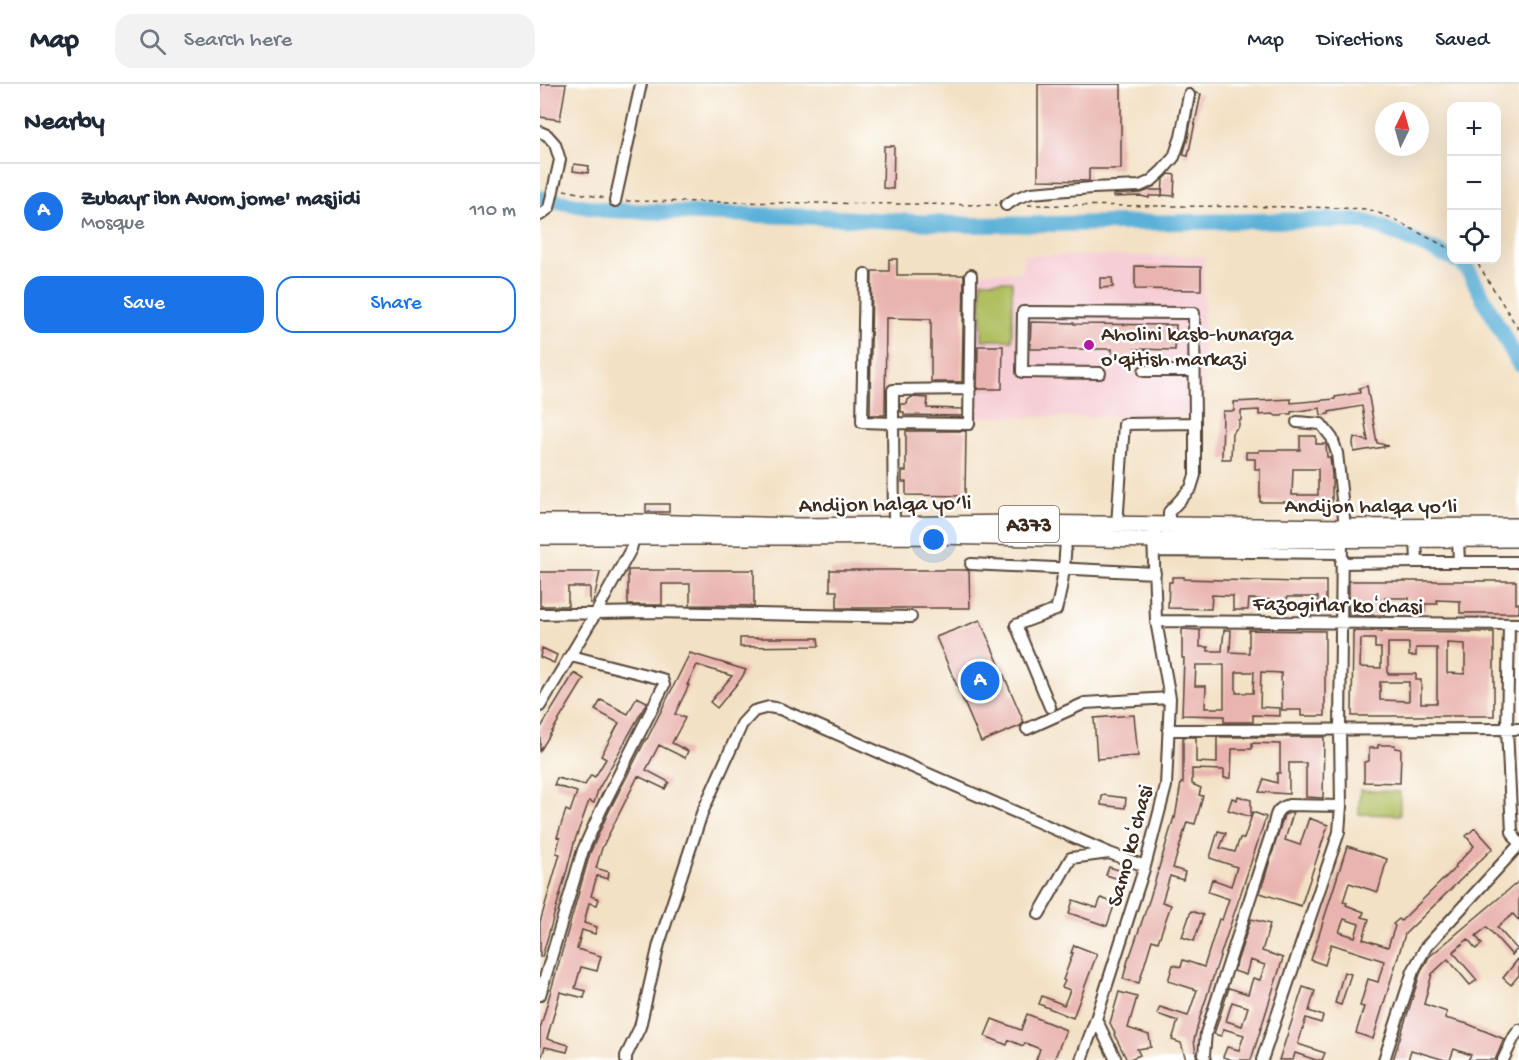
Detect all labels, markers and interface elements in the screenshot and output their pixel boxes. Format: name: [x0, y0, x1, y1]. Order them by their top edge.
search box: [115, 14, 535, 68]
text: Map: [30, 25, 79, 58]
icon: search: [136, 25, 169, 58]
text: Search here: [184, 28, 292, 54]
text: Map: [1247, 29, 1284, 54]
text: Directions: [1317, 29, 1402, 54]
text: Saved: [1435, 29, 1489, 54]
north arrow: [1375, 102, 1429, 156]
map controls: [1447, 102, 1501, 264]
button: +: [1447, 102, 1501, 156]
text: Nearby: [24, 108, 105, 139]
button: −: [1447, 156, 1501, 210]
text: Zubayr ibn Avom jome' masjidi: [81, 187, 361, 213]
text: A: [38, 200, 49, 223]
text: 110 m: [470, 200, 516, 223]
button: locate: [1447, 210, 1501, 264]
text: Mosque: [81, 213, 144, 236]
button: Save: [24, 276, 264, 333]
button: Share: [276, 276, 516, 333]
place label: Aholini kasb-hunarga o'qitish markazi: [1101, 323, 1294, 374]
marker: Aholini kasb-hunarga o'qitish markazi: [1082, 338, 1096, 352]
street label: Andijon halqa yo‘li: [798, 491, 972, 521]
street label: Andijon halqa yo‘li: [1285, 495, 1457, 521]
road number: A373: [999, 506, 1059, 542]
your location: [919, 525, 948, 554]
street label: Fazogirlar koʻchasi: [1252, 592, 1423, 621]
pin: A: [960, 658, 1000, 704]
street label: Samo koʻchasi: [1103, 782, 1161, 910]

